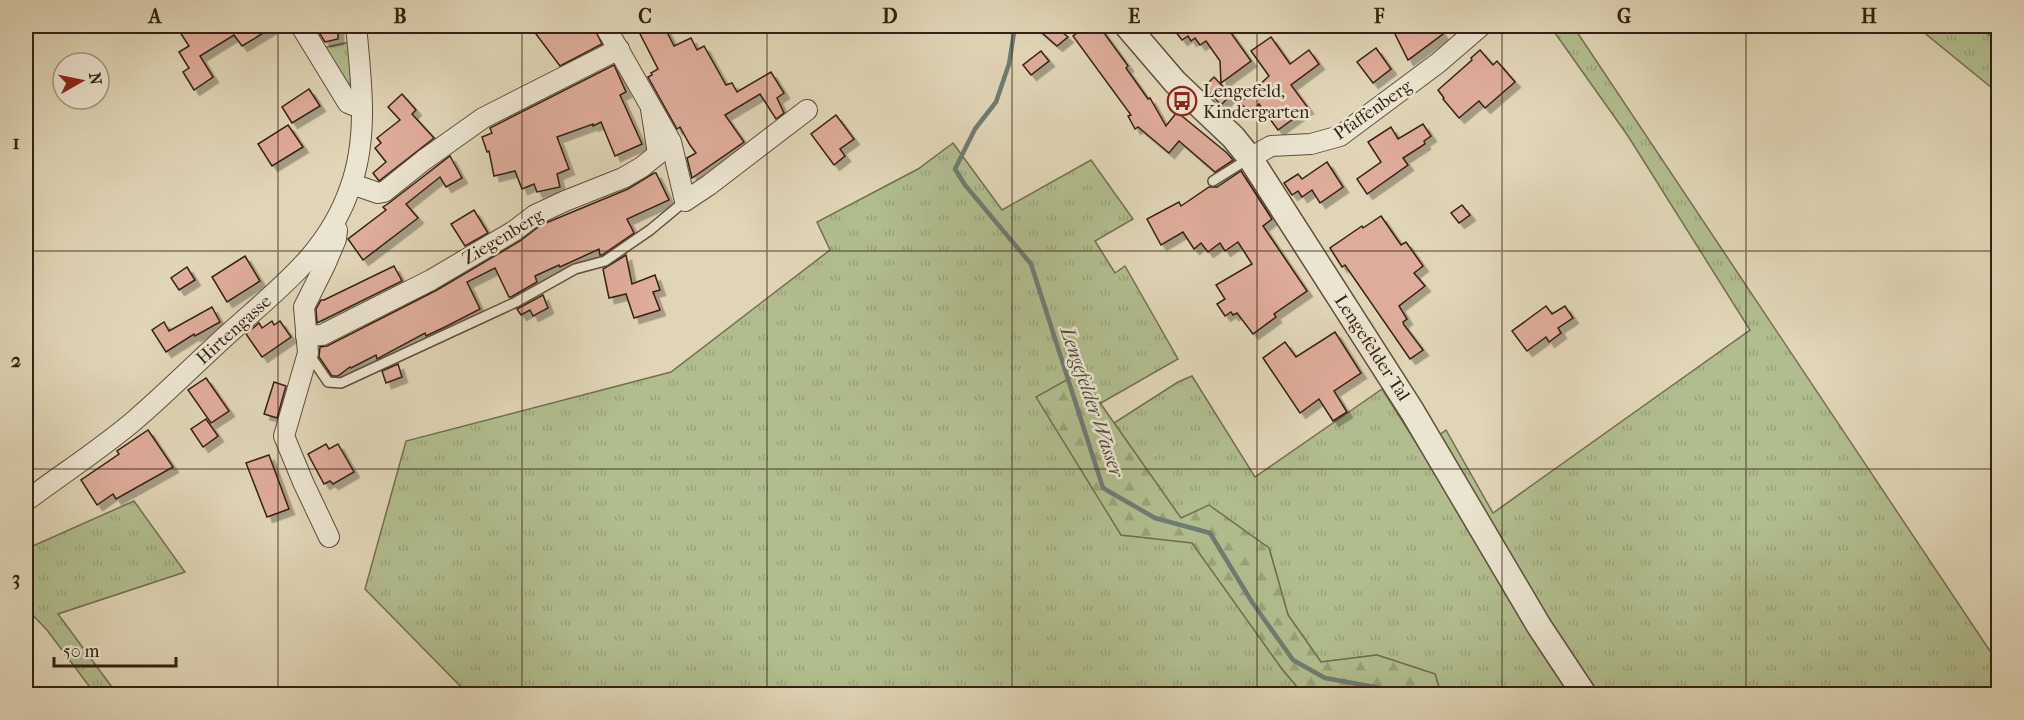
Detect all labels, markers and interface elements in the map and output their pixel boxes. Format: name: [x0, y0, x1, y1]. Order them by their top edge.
text: A: [147, 5, 163, 28]
text: B: [393, 5, 407, 28]
text: C: [638, 5, 652, 28]
text: D: [882, 5, 898, 28]
text: E: [1128, 5, 1140, 28]
text: F: [1373, 5, 1385, 28]
text: G: [1617, 5, 1631, 28]
text: H: [1861, 5, 1877, 28]
north arrow: [51, 51, 111, 111]
text: N: [85, 71, 106, 87]
street label: Pfaffenberg: [1330, 75, 1416, 145]
place label: Lengefeld, Kindergarten: [1203, 81, 1310, 123]
bus stop icon: Lengefeld, Kindergarten: [1166, 85, 1198, 117]
text: 1: [12, 131, 20, 154]
street label: Ziegenberg: [459, 204, 548, 269]
street label: Hirtengasse: [192, 291, 276, 369]
street label: Lengefelder Tal: [1330, 291, 1414, 405]
water label: Lengefelder Wasser: [1055, 322, 1129, 482]
text: 2: [11, 349, 21, 372]
text: 3: [12, 567, 20, 590]
scale bar: [54, 630, 176, 668]
text: 50 m: [63, 641, 100, 662]

